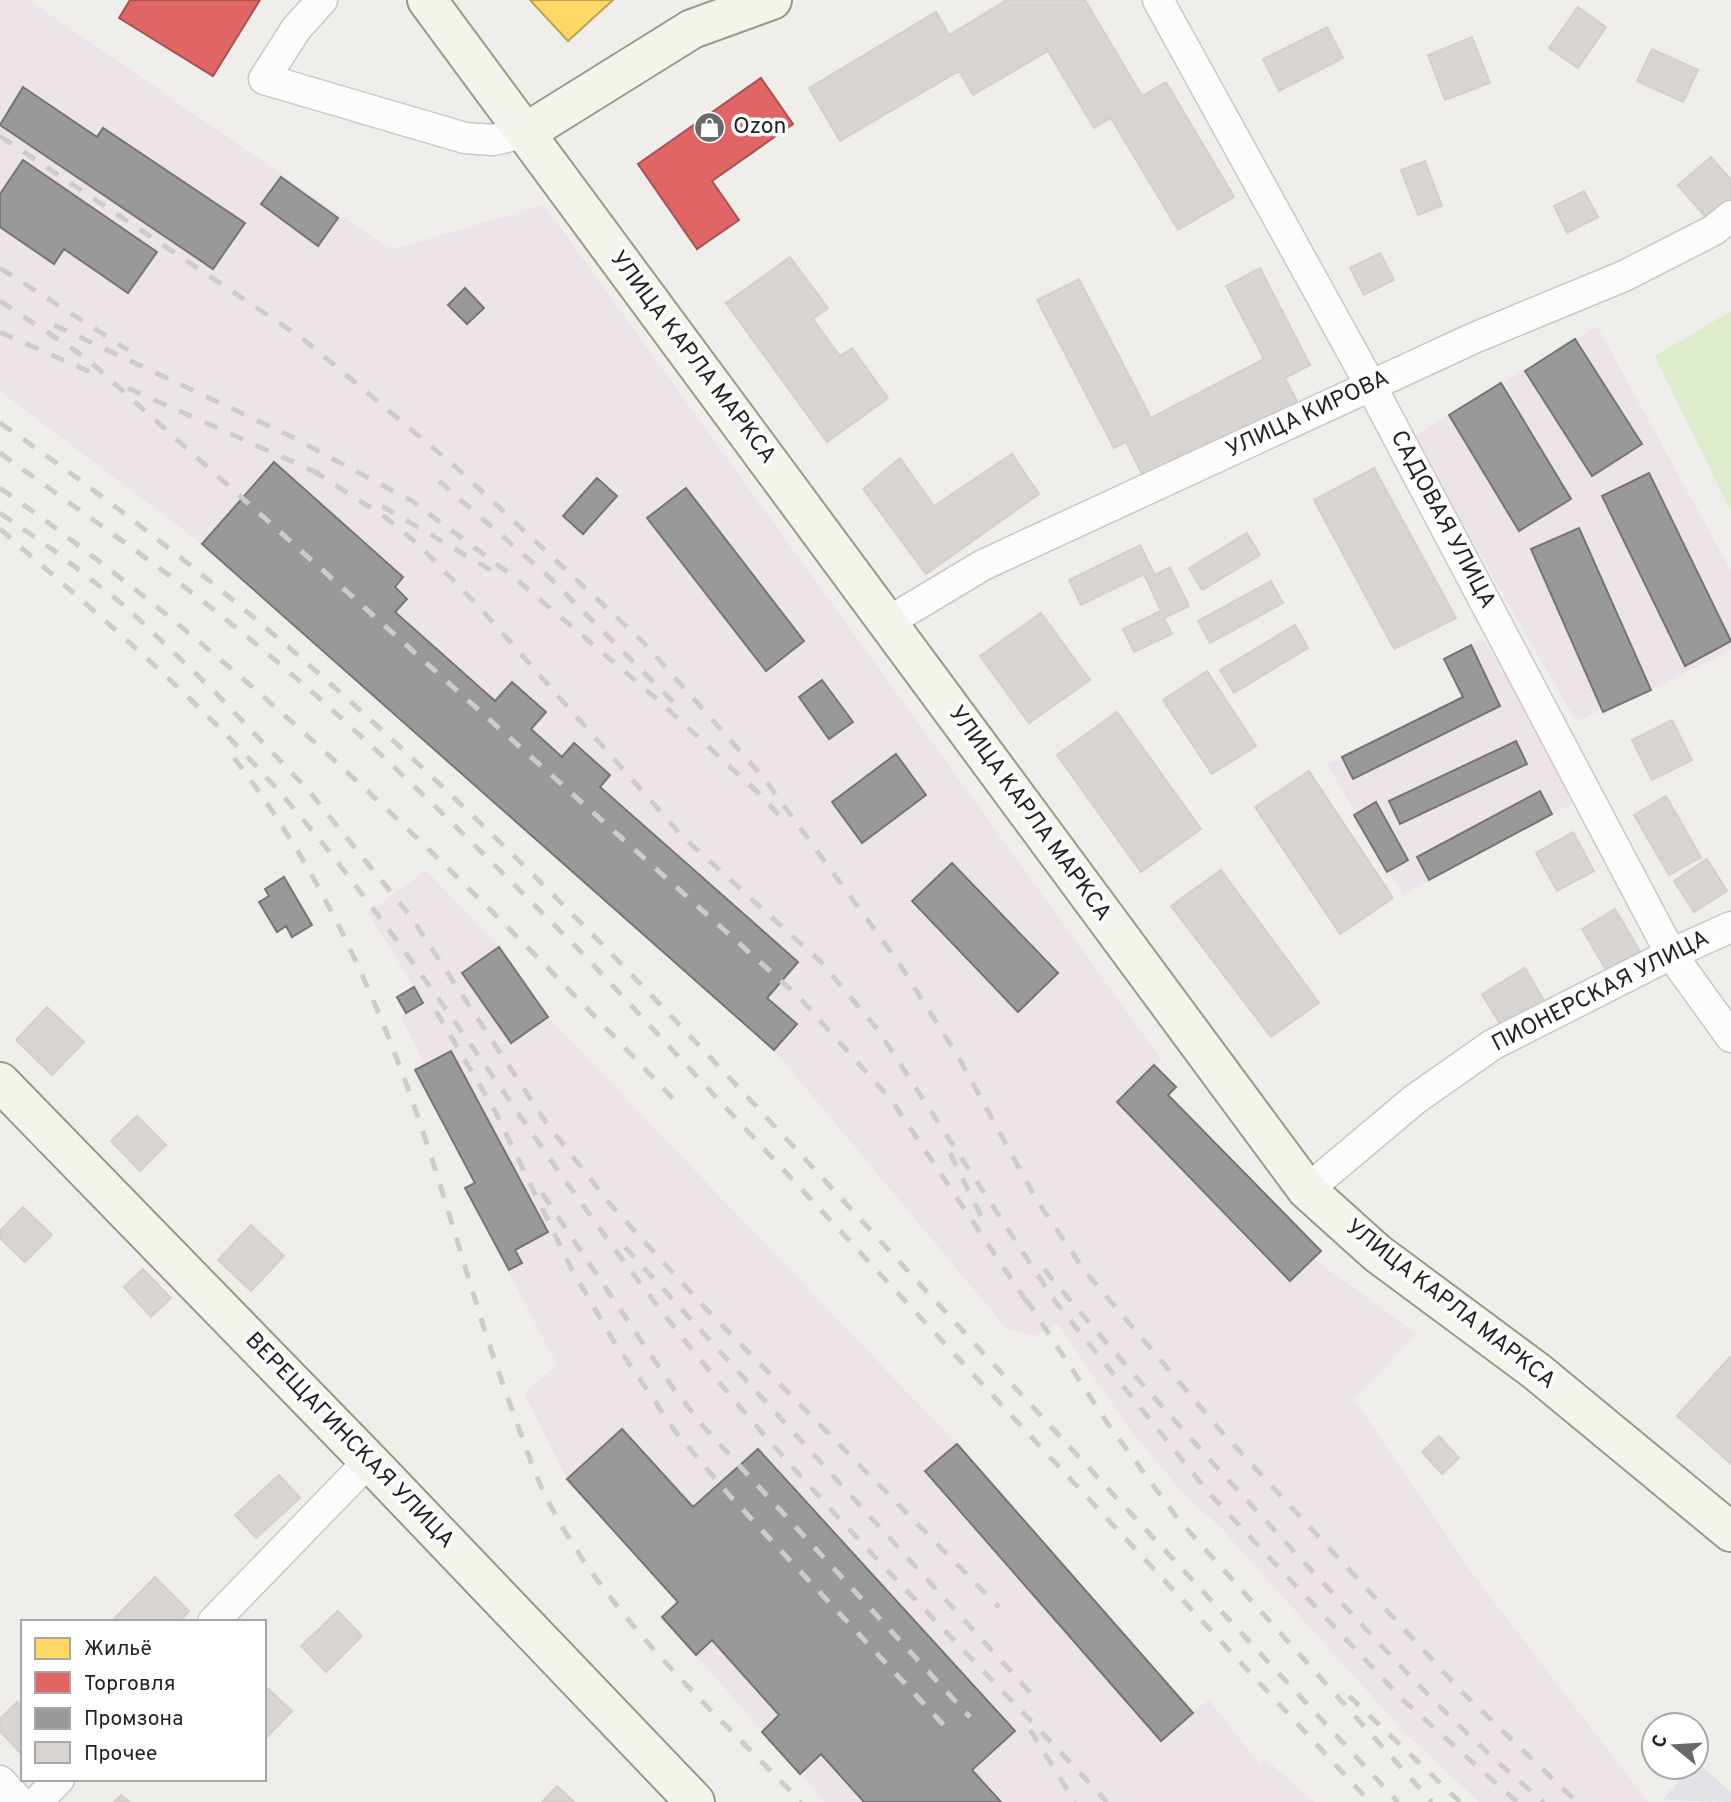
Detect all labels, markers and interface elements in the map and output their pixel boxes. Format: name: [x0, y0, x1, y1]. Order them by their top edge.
shop icon: Ozon: [693, 110, 727, 144]
place label: Ozon: [733, 113, 786, 142]
street label: УЛИЦА КАРЛА МАРКСА: [602, 246, 782, 470]
street label: УЛИЦА КИРОВА: [1222, 365, 1394, 465]
street label: САДОВАЯ УЛИЦА: [1383, 426, 1501, 614]
street label: УЛИЦА КАРЛА МАРКСА: [941, 701, 1117, 927]
street label: ПИОНЕРСКАЯ УЛИЦА: [1488, 925, 1714, 1059]
street label: УЛИЦА КАРЛА МАРКСА: [1339, 1214, 1561, 1396]
street label: ВЕРЕЩАГИНСКАЯ УЛИЦА: [238, 1327, 460, 1555]
legend: [21, 1620, 266, 1781]
text: Жильё: [84, 1636, 152, 1663]
text: Торговля: [84, 1671, 175, 1698]
text: Промзона: [84, 1706, 183, 1733]
north arrow: [1640, 1711, 1710, 1781]
text: С: [1647, 1732, 1674, 1751]
text: Прочее: [84, 1741, 157, 1768]

